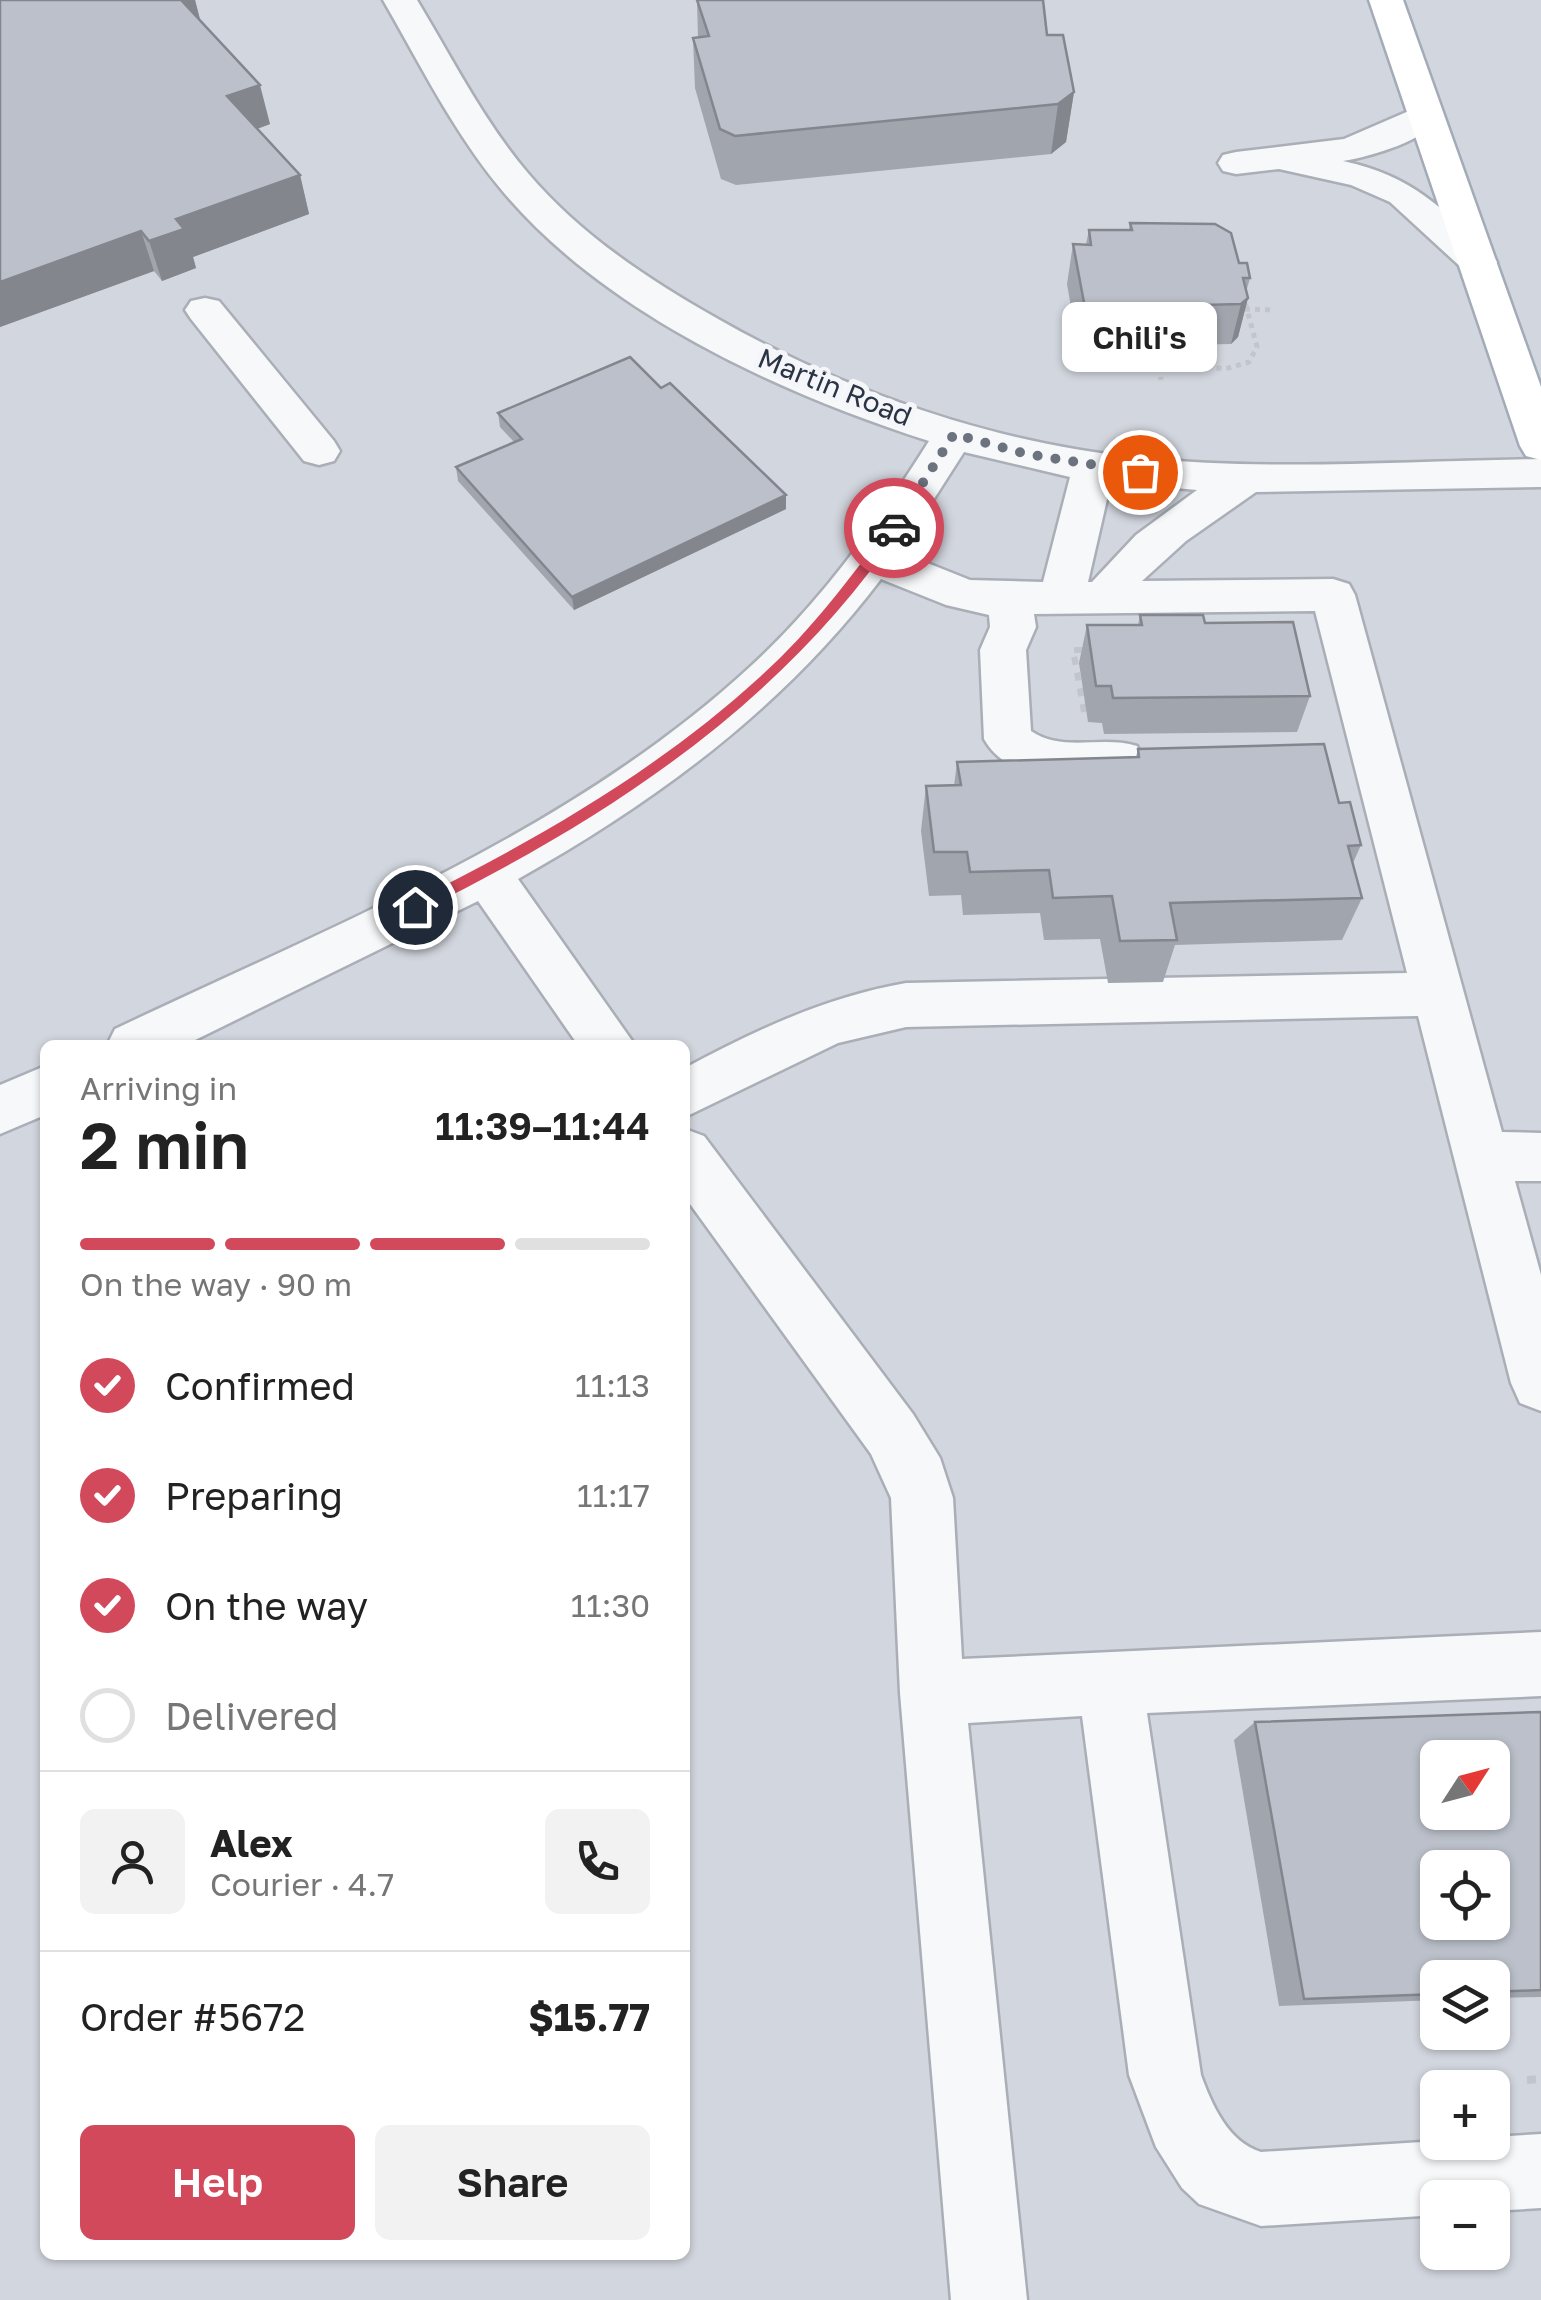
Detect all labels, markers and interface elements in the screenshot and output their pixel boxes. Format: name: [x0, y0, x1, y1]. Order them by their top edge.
callout: Chili's: [1062, 302, 1218, 372]
text: Chili's: [1092, 318, 1187, 356]
street label: Martin Road: [753, 341, 917, 432]
pin: [1098, 430, 1183, 515]
icon: bag: [1113, 445, 1168, 500]
courier: [844, 478, 944, 578]
icon: car: [867, 501, 922, 556]
pin: [373, 865, 458, 950]
icon: home: [388, 880, 443, 935]
text: Arriving in: [80, 1069, 237, 1107]
text: 11:39–11:44: [435, 1103, 650, 1148]
text: 2 min: [80, 1105, 249, 1183]
text: On the way · 90 m: [80, 1265, 352, 1303]
icon: check: [80, 1358, 135, 1413]
text: Confirmed: [165, 1363, 355, 1408]
text: 11:13: [575, 1366, 650, 1404]
icon: check: [80, 1468, 135, 1523]
text: Preparing: [165, 1473, 343, 1518]
text: 11:17: [577, 1476, 650, 1514]
icon: check: [80, 1578, 135, 1633]
text: On the way: [165, 1583, 368, 1628]
text: 11:30: [571, 1586, 650, 1624]
text: Delivered: [165, 1693, 338, 1738]
north arrow: [1420, 1740, 1510, 1830]
map controls: [1420, 1740, 1510, 2270]
button: person: [80, 1809, 185, 1914]
button: phone: [545, 1809, 650, 1914]
text: Alex: [210, 1820, 293, 1865]
button: locate: [1420, 1850, 1510, 1940]
text: Courier · 4.7: [210, 1865, 394, 1903]
button: layers: [1420, 1960, 1510, 2050]
text: Order #5672: [80, 1994, 305, 2039]
text: $15.77: [528, 1994, 650, 2039]
button: +: [1420, 2070, 1510, 2160]
button: Help: [80, 2125, 355, 2240]
button: Share: [375, 2125, 650, 2240]
button: −: [1420, 2180, 1510, 2270]

